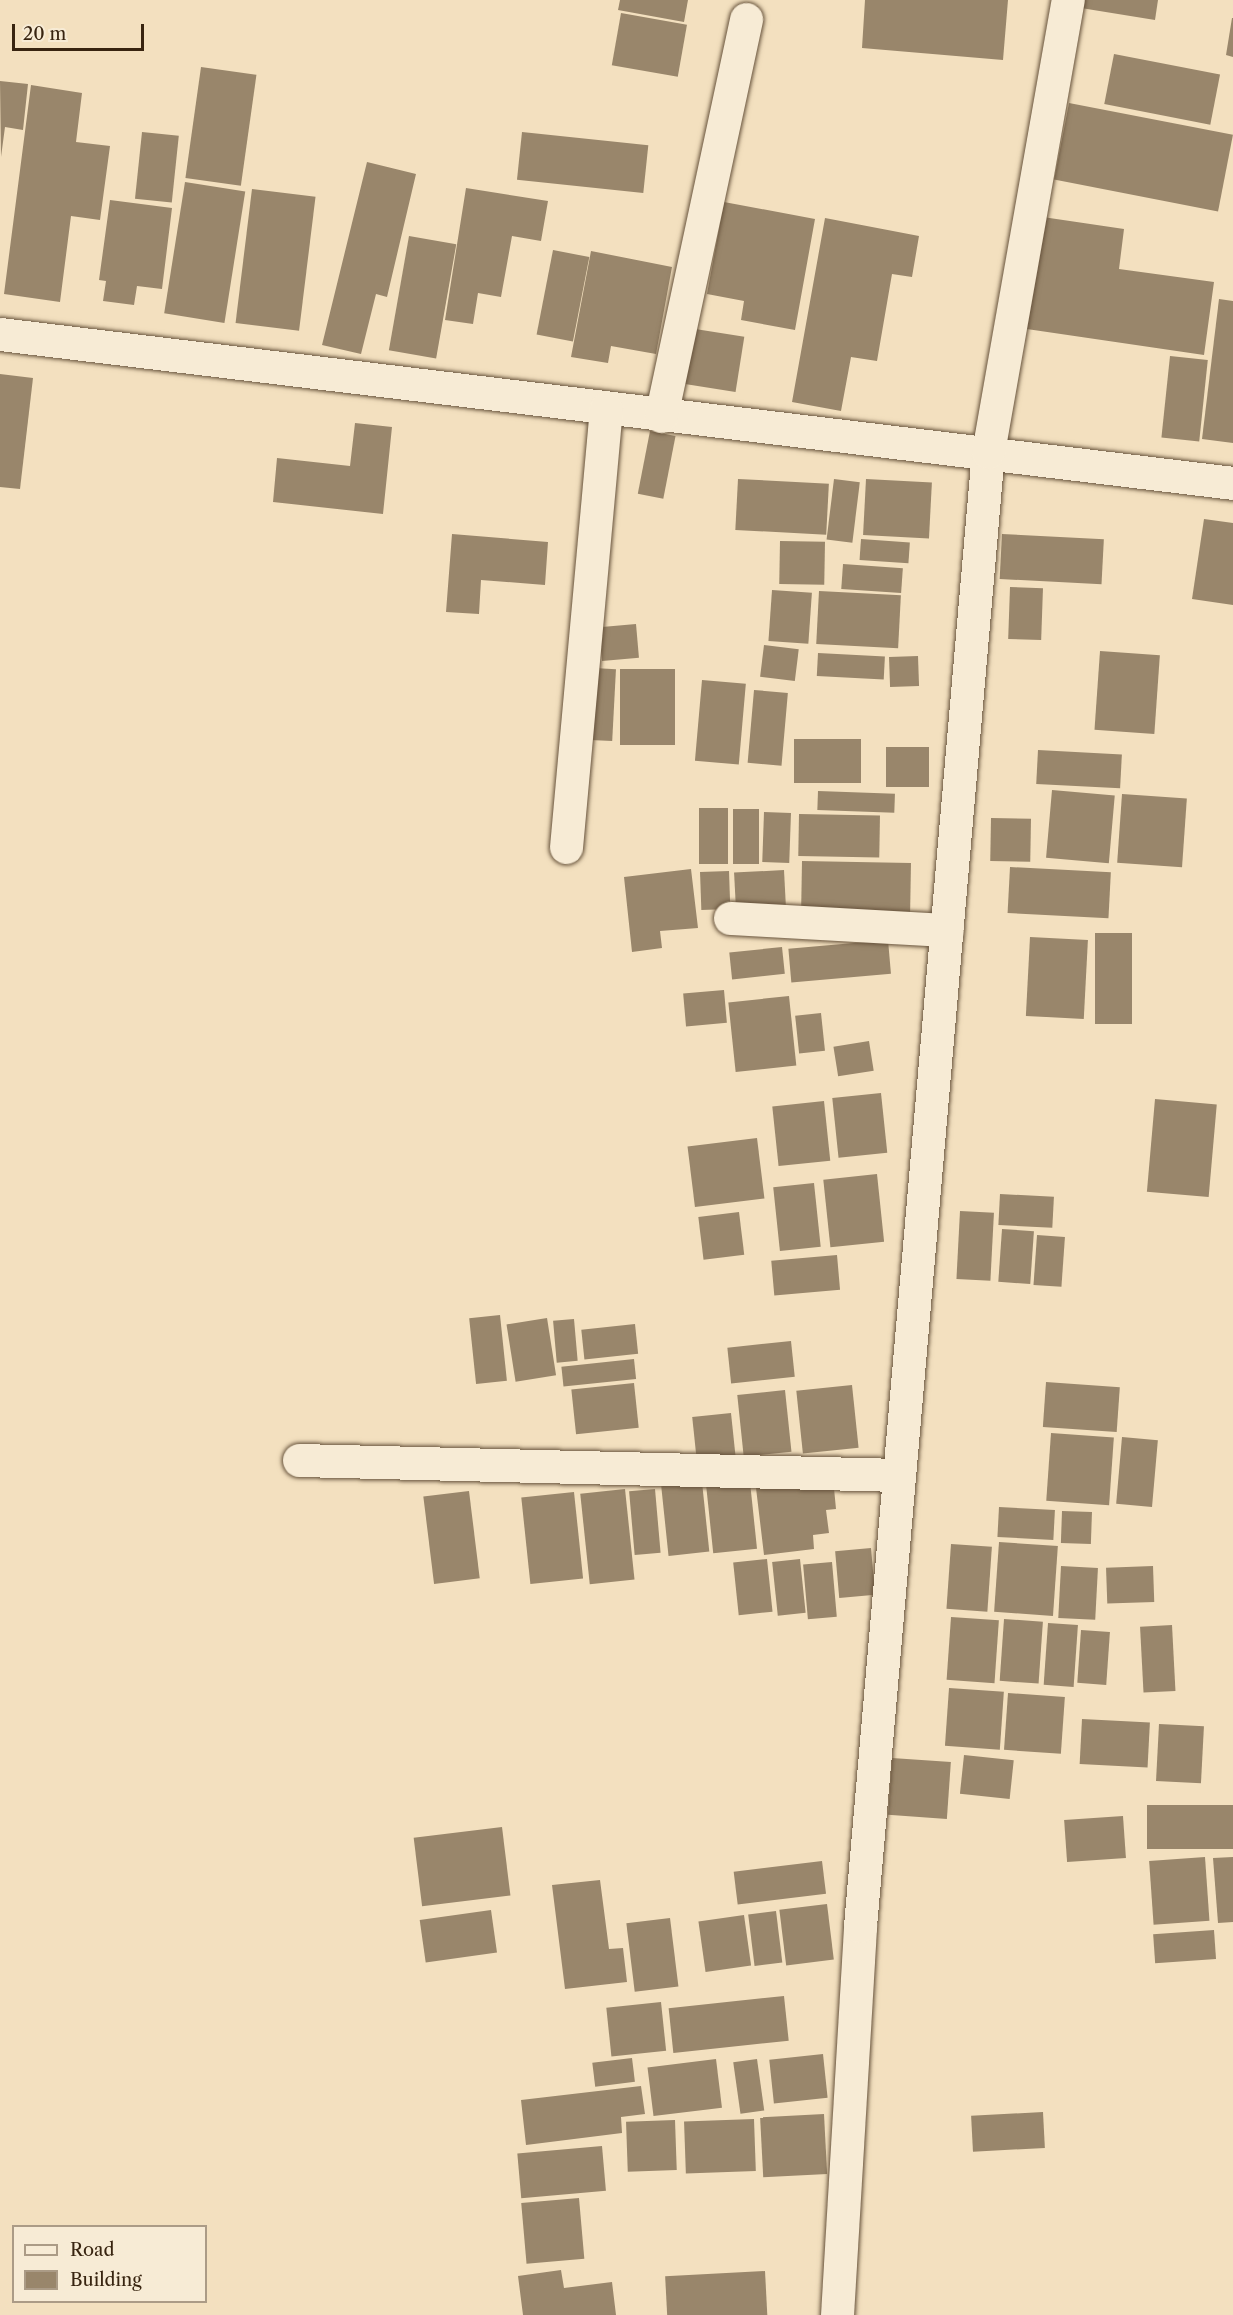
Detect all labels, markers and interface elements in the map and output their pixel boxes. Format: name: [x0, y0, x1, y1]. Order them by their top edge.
scale bar: [15, 12, 147, 50]
text: 20 m: [23, 23, 66, 45]
legend: [12, 2225, 207, 2303]
text: Road: [70, 2239, 115, 2261]
text: Building: [70, 2269, 142, 2291]

